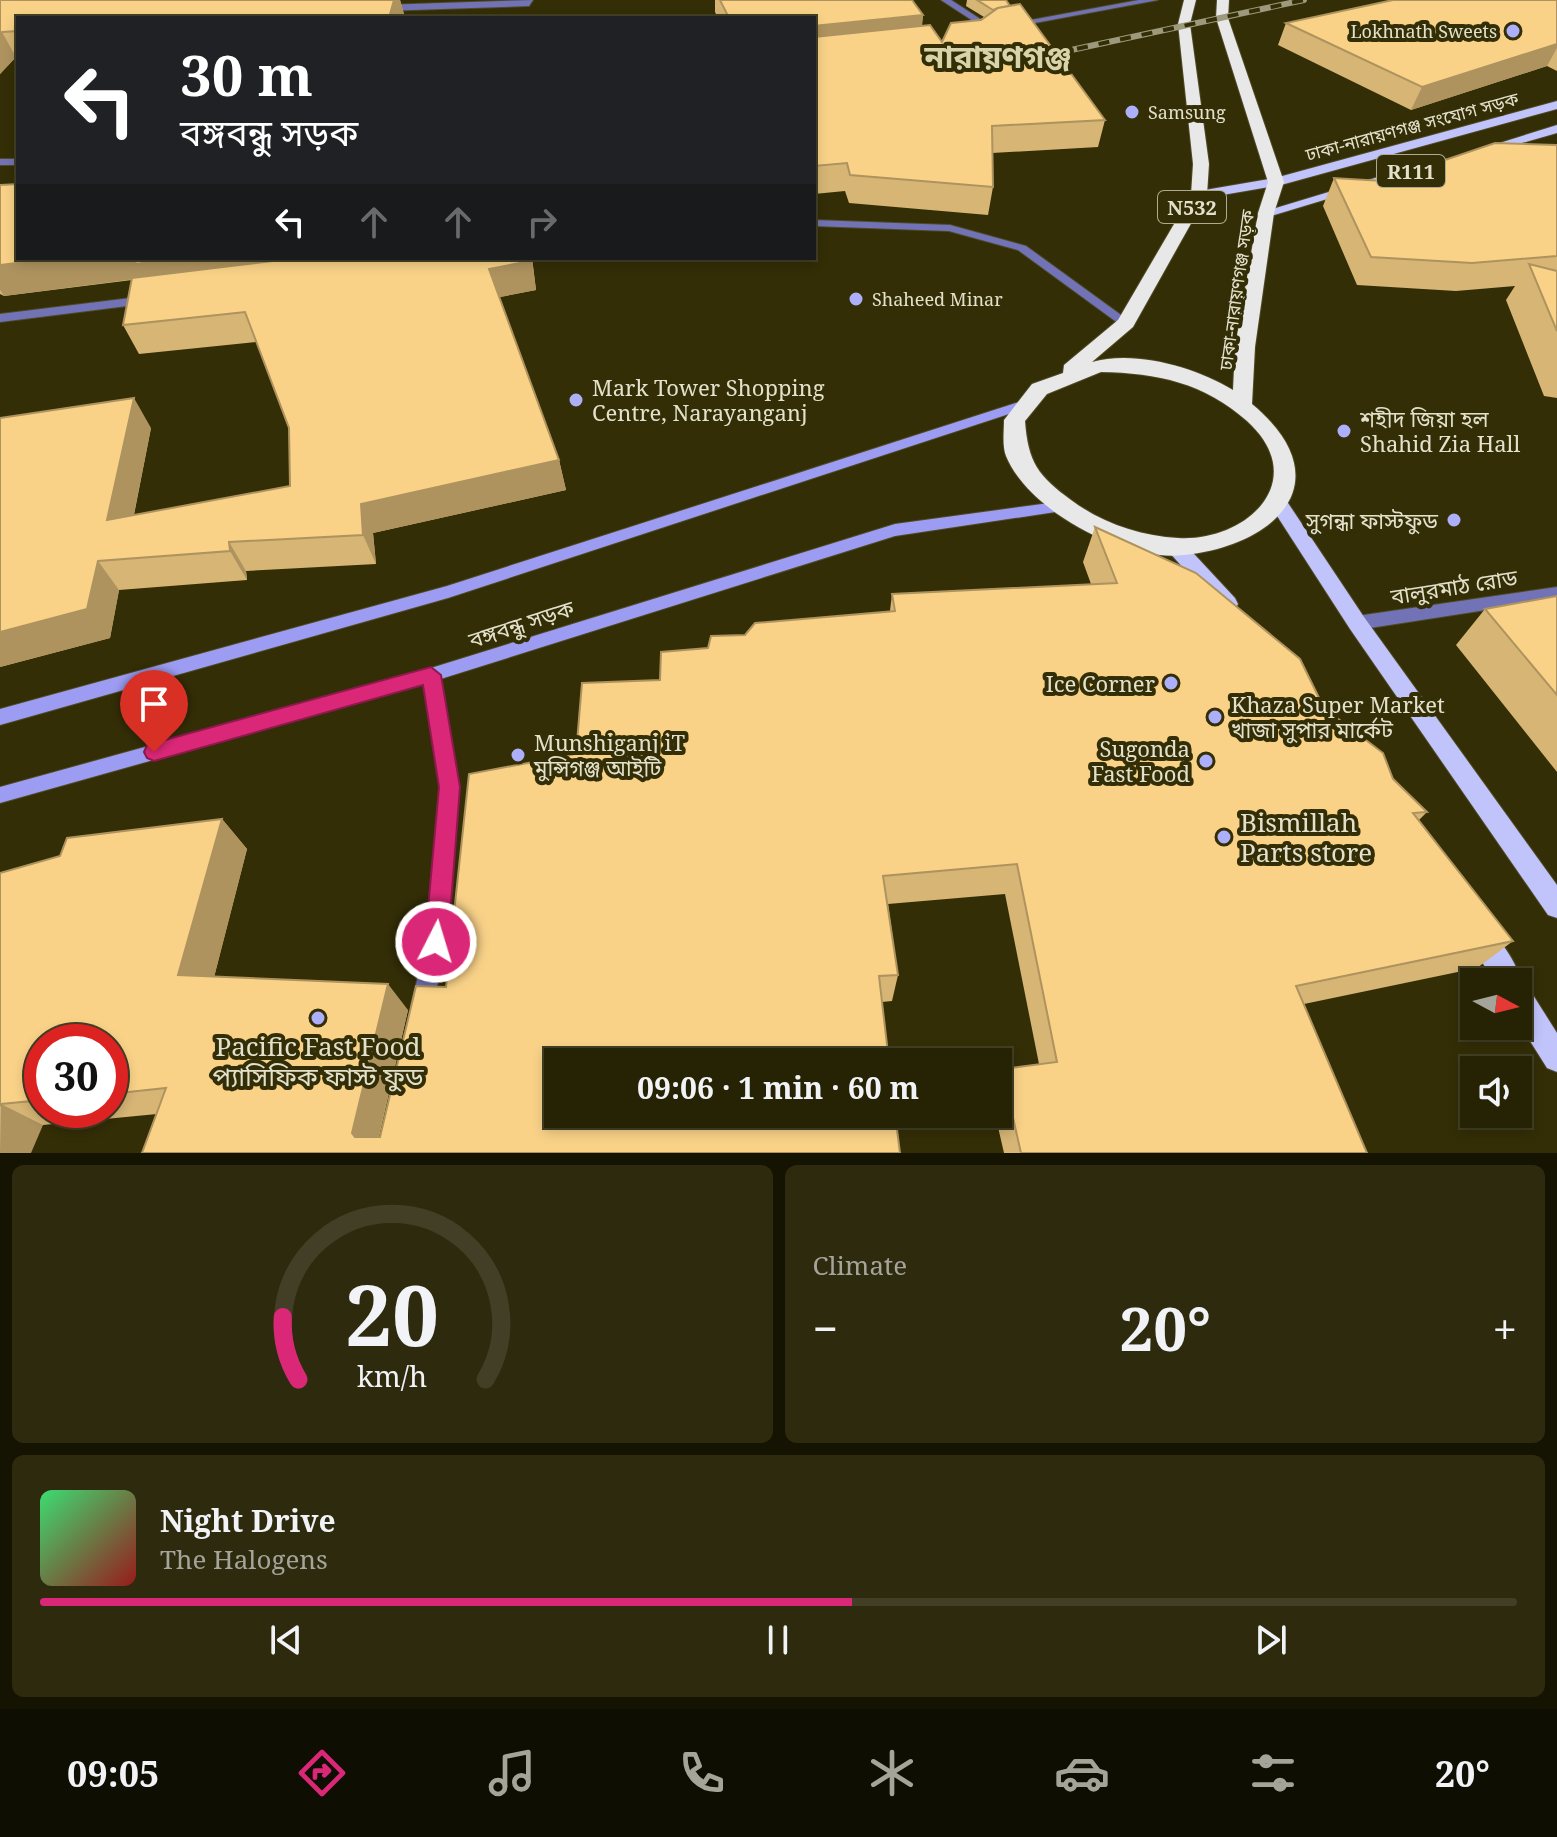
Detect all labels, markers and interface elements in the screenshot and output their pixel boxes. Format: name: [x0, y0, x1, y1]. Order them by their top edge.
place label: Lokhnath Sweets: [1350, 19, 1497, 43]
marker: Lokhnath Sweets: [1504, 22, 1522, 40]
district label: নারায়ণগঞ্জ: [924, 34, 1071, 77]
text: 30 m: [180, 36, 313, 112]
icon: left: [48, 48, 152, 152]
street label: ঢাকা-নারায়ণগঞ্জ সংযোগ সড়ক: [1302, 86, 1522, 166]
place label: Samsung: [1148, 100, 1226, 124]
marker: Samsung: [1123, 103, 1141, 121]
text: বঙ্গবন্ধু সড়ক: [180, 108, 358, 157]
road number: R111: [1377, 155, 1445, 187]
road number: N532: [1158, 191, 1226, 223]
icon: left: [268, 200, 312, 244]
icon: ahead: [352, 200, 396, 244]
icon: ahead: [436, 200, 480, 244]
icon: right: [520, 200, 564, 244]
street label: ঢাকা-নারায়ণগঞ্জ সড়ক: [1213, 208, 1259, 373]
place label: Shaheed Minar: [872, 287, 1003, 311]
marker: Shaheed Minar: [847, 290, 865, 308]
place label: Mark Tower Shopping Centre, Narayanganj: [592, 372, 825, 427]
marker: Mark Tower Shopping Centre, Narayanganj: [567, 391, 585, 409]
place label: শহীদ জিয়া হল Shahid Zia Hall: [1359, 403, 1520, 458]
marker: শহীদ জিয়া হল Shahid Zia Hall: [1335, 422, 1353, 440]
place label: সুগন্ধা ফাস্টফুড: [1305, 505, 1438, 535]
marker: সুগন্ধা ফাস্টফুড: [1445, 511, 1463, 529]
street label: বালুরমাঠ রোড: [1388, 561, 1520, 611]
street label: বঙ্গবন্ধু সড়ক: [464, 592, 578, 656]
place label: Ice Corner: [1046, 668, 1156, 698]
pin: [120, 670, 188, 752]
marker: Ice Corner: [1162, 674, 1180, 692]
icon: arrive: [132, 682, 176, 726]
place label: Khaza Super Market খাজা সুপার মার্কেট: [1231, 689, 1445, 744]
marker: Khaza Super Market খাজা সুপার মার্কেট: [1206, 708, 1224, 726]
place label: Munshiganj iT মুন্সিগঞ্জ আইটি: [533, 727, 686, 782]
place label: Sugonda Fast Food: [1091, 733, 1190, 788]
marker: Munshiganj iT মুন্সিগঞ্জ আইটি: [509, 746, 527, 764]
marker: Sugonda Fast Food: [1197, 752, 1215, 770]
place label: Bismillah Parts store: [1240, 804, 1372, 870]
marker: Bismillah Parts store: [1215, 828, 1233, 846]
position arrow: [394, 900, 478, 984]
north arrow: [1460, 968, 1532, 1040]
map controls: [1460, 968, 1532, 1128]
marker: Pacific Fast Food প্যাসিফিক ফাস্ট ফুড: [309, 1009, 327, 1027]
speed limit sign: 30: [24, 1024, 128, 1128]
place label: Pacific Fast Food প্যাসিফিক ফাস্ট ফুড: [213, 1028, 424, 1094]
button: sound: [1460, 1056, 1532, 1128]
text: 09:06 · 1 min · 60 m: [637, 1067, 919, 1108]
text: Climate: [813, 1247, 907, 1283]
text: 20: [345, 1257, 439, 1370]
text: 20°: [1119, 1287, 1211, 1369]
text: −: [813, 1298, 838, 1358]
text: +: [1492, 1298, 1517, 1358]
text: km/h: [357, 1356, 427, 1395]
text: Night Drive: [160, 1500, 336, 1541]
text: The Halogens: [160, 1541, 328, 1577]
icon: previous: [264, 1618, 308, 1662]
icon: pause: [756, 1618, 800, 1662]
icon: next: [1249, 1618, 1293, 1662]
icon: directions: [294, 1745, 350, 1801]
icon: music: [484, 1745, 540, 1801]
icon: phone: [674, 1745, 730, 1801]
icon: climate: [864, 1745, 920, 1801]
icon: car: [1054, 1745, 1110, 1801]
icon: filters: [1245, 1745, 1301, 1801]
text: 09:05: [67, 1749, 159, 1798]
text: 20°: [1435, 1749, 1490, 1798]

